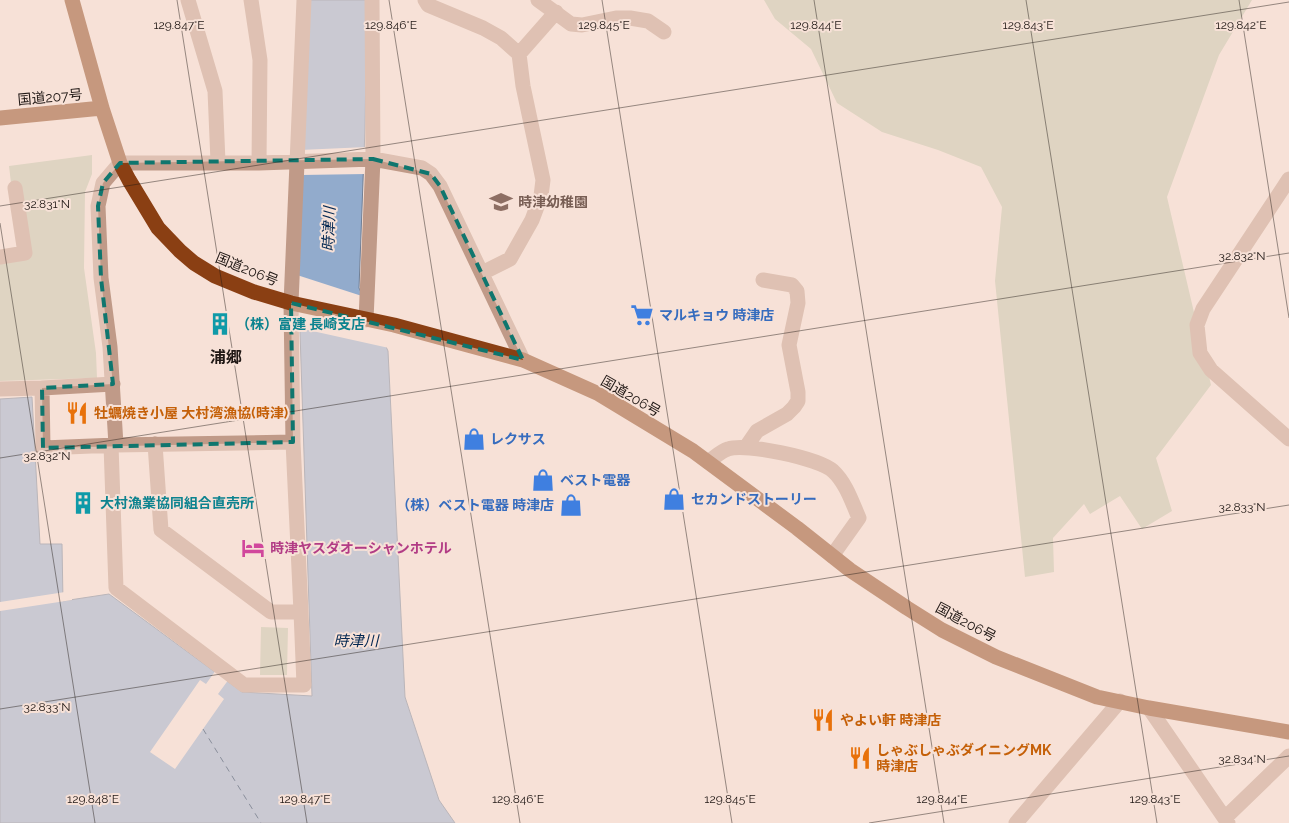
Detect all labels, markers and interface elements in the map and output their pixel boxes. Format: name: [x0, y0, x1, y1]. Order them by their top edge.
text: 129.847°E: [153, 18, 205, 32]
text: 129.846°E: [365, 18, 417, 32]
text: 129.845°E: [578, 18, 630, 32]
text: 129.844°E: [790, 18, 842, 32]
text: 129.843°E: [1003, 18, 1053, 32]
text: 129.842°E: [1216, 18, 1266, 32]
street label: 国道207号: [17, 86, 83, 108]
school or university icon: 時津幼稚園: [488, 189, 514, 215]
place label: 時津幼稚園: [518, 194, 588, 210]
text: 32.831°N: [24, 197, 70, 211]
water label: 時津川: [319, 204, 339, 252]
street label: 国道206号: [213, 249, 281, 289]
text: 32.832°N: [1218, 249, 1266, 263]
supermarket icon: マルキョウ 時津店: [629, 302, 655, 328]
place label: マルキョウ 時津店: [659, 307, 774, 323]
building icon: （株）富建 長崎支店: [207, 311, 233, 337]
place label: （株）富建 長崎支店: [236, 316, 365, 332]
district label: 浦郷: [210, 348, 242, 367]
street label: 国道206号: [598, 372, 664, 420]
restaurant icon: 牡蠣焼き小屋 大村湾漁協(時津): [64, 400, 90, 426]
place label: 牡蠣焼き小屋 大村湾漁協(時津): [94, 405, 288, 421]
shop icon: レクサス: [461, 426, 487, 452]
place label: レクサス: [490, 431, 546, 447]
text: 32.832°N: [23, 449, 71, 463]
shop icon: ベスト電器: [530, 467, 556, 493]
place label: ベスト電器: [560, 472, 631, 488]
shop icon: セカンドストーリー: [661, 486, 687, 512]
building icon: 大村漁業協同組合直売所: [70, 490, 96, 516]
place label: セカンドストーリー: [691, 491, 817, 507]
shop icon: （株）ベスト電器 時津店: [558, 492, 584, 518]
place label: 大村漁業協同組合直売所: [100, 495, 254, 511]
place label: （株）ベスト電器 時津店: [396, 497, 554, 513]
text: 32.833°N: [1218, 500, 1266, 514]
hotel icon: 時津ヤスダオーシャンホテル: [240, 535, 266, 561]
place label: 時津ヤスダオーシャンホテル: [270, 540, 452, 556]
street label: 国道206号: [933, 599, 999, 645]
water label: 時津川: [333, 632, 380, 650]
text: 32.833°N: [23, 700, 71, 714]
restaurant icon: やよい軒 時津店: [810, 707, 836, 733]
place label: やよい軒 時津店: [840, 712, 941, 728]
place label: しゃぶしゃぶダイニングMK 時津店: [876, 742, 1052, 774]
restaurant icon: しゃぶしゃぶダイニングMK 時津店: [847, 745, 873, 771]
text: 32.834°N: [1218, 752, 1266, 766]
text: 129.848°E: [67, 792, 119, 806]
text: 129.847°E: [279, 792, 331, 806]
text: 129.846°E: [492, 792, 544, 806]
text: 129.845°E: [704, 792, 756, 806]
text: 129.844°E: [916, 792, 968, 806]
text: 129.843°E: [1130, 792, 1180, 806]

